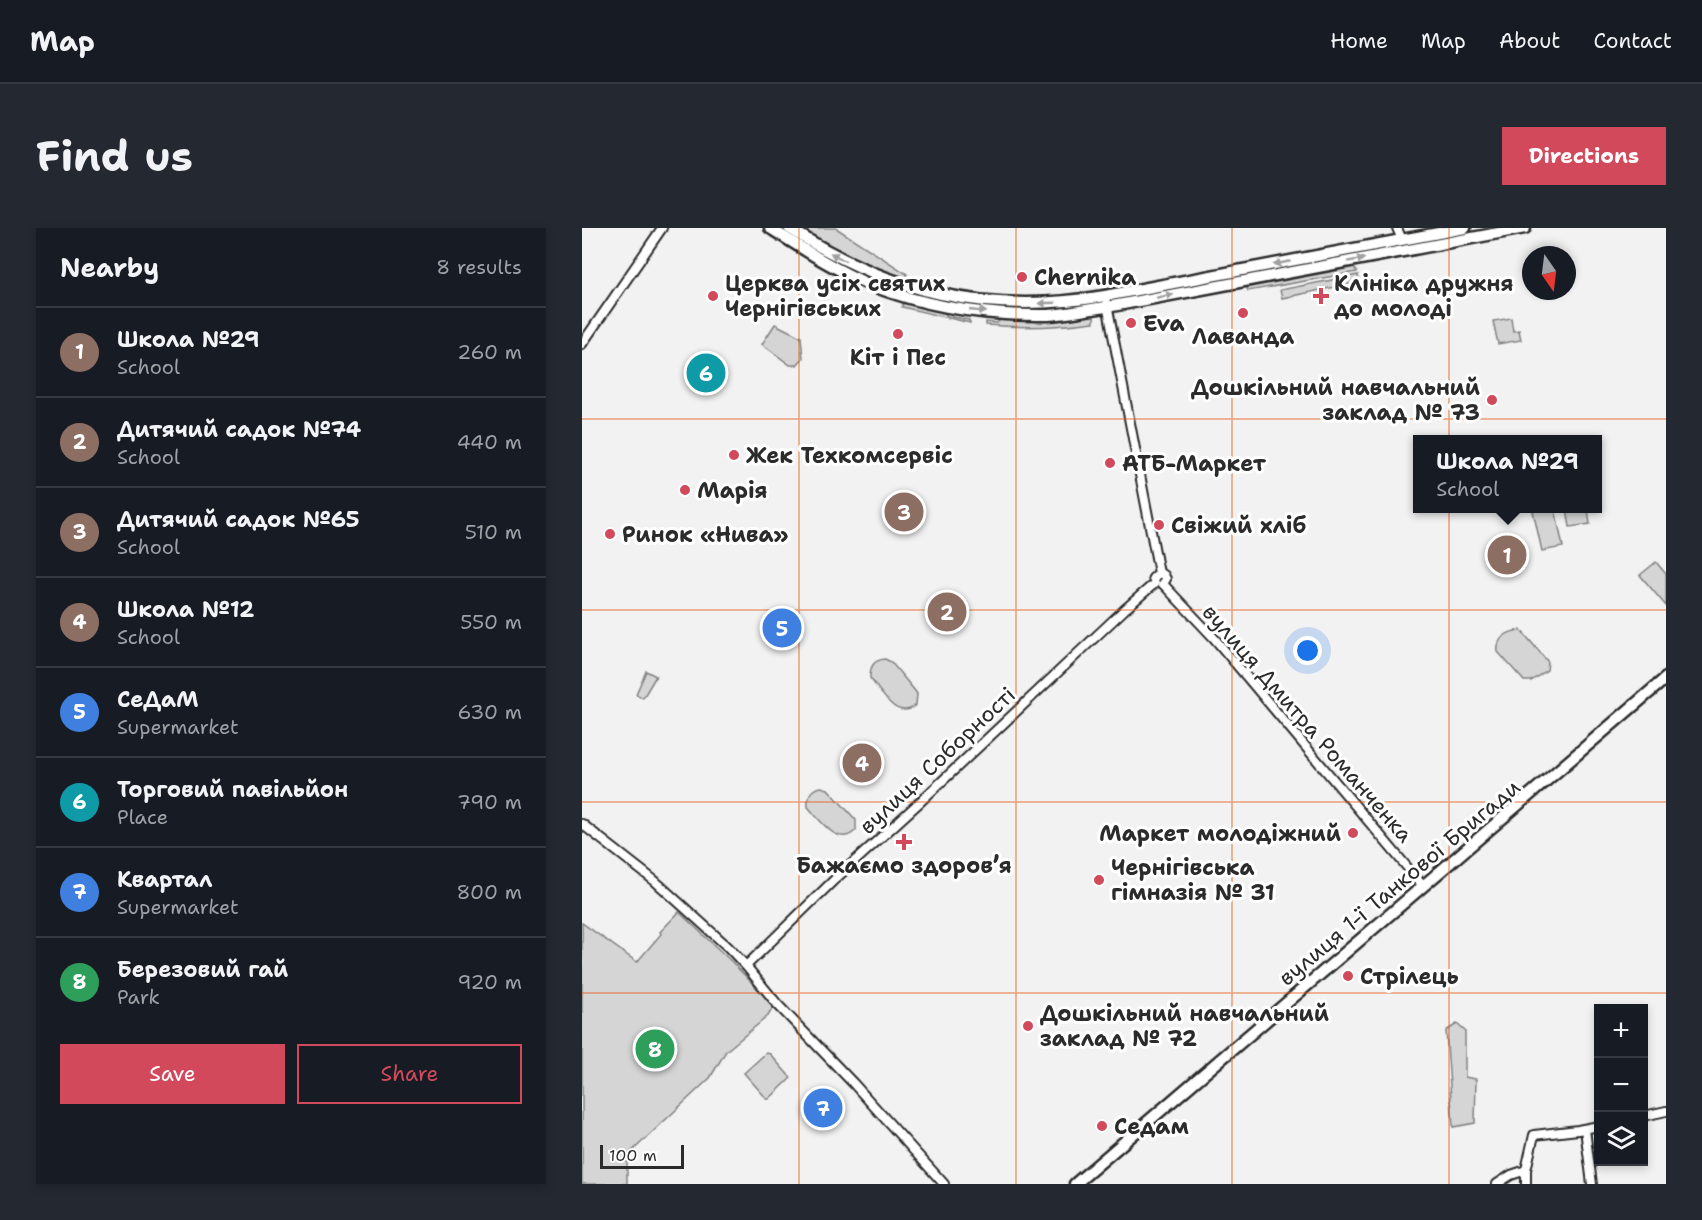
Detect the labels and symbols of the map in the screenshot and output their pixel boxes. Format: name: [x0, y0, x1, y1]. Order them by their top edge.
north arrow: [1522, 246, 1576, 300]
one-way arrow: [830, 252, 847, 262]
one-way arrow: [1347, 255, 1366, 264]
one-way arrow: [1273, 259, 1292, 268]
place label: Chernika: [1034, 263, 1136, 292]
place label: Церква усіх святих Чернігівських: [725, 269, 946, 323]
place label: Клініка дружня до молоді: [1334, 269, 1514, 323]
marker: Chernika: [1015, 270, 1029, 284]
marker: Клініка дружня до молоді: [1312, 287, 1330, 305]
marker: Церква усіх святих Чернігівських: [706, 289, 720, 303]
one-way arrow: [1155, 291, 1174, 300]
one-way arrow: [1037, 298, 1056, 307]
one-way arrow: [968, 306, 987, 316]
marker: Лаванда: [1236, 306, 1250, 320]
place label: Eva: [1143, 309, 1184, 338]
marker: Eva: [1124, 316, 1138, 330]
place label: Лаванда: [1192, 322, 1294, 351]
marker: Кіт і Пес: [891, 327, 905, 341]
place label: Кіт і Пес: [850, 343, 946, 372]
pin: 6: [686, 350, 726, 396]
place label: Дошкільний навчальний заклад № 73: [1191, 373, 1480, 427]
marker: Дошкільний навчальний заклад № 73: [1485, 393, 1499, 407]
place label: Жек Техкомсервіс: [746, 441, 953, 470]
marker: Жек Техкомсервіс: [727, 448, 741, 462]
place label: АТБ-Маркет: [1122, 449, 1267, 478]
marker: АТБ-Маркет: [1103, 456, 1117, 470]
place label: Марія: [697, 476, 768, 505]
marker: Марія: [678, 483, 692, 497]
pin: 3: [884, 490, 924, 534]
place label: Свіжий хліб: [1171, 511, 1307, 540]
marker: Свіжий хліб: [1152, 518, 1166, 532]
place label: Ринок «Нива»: [622, 520, 789, 549]
marker: Ринок «Нива»: [603, 527, 617, 541]
pin: 1: [1488, 532, 1526, 578]
pin: 2: [928, 590, 967, 634]
street label: вулиця Дмитра Романченка: [1196, 598, 1419, 849]
pin: 5: [762, 606, 802, 650]
your location: [1293, 636, 1322, 665]
street label: вулиця Соборності: [853, 680, 1022, 840]
pin: 4: [842, 740, 882, 786]
street label: вулиця 1-ї Танкової Бригади: [1272, 773, 1526, 992]
place label: Маркет молодіжний: [1099, 819, 1341, 848]
marker: Маркет молодіжний: [1346, 826, 1360, 840]
marker: Бажаємо здоровʼя: [897, 835, 911, 849]
place label: Бажаємо здоровʼя: [796, 851, 1012, 880]
place label: Чернігівська гімназія № 31: [1111, 853, 1275, 907]
marker: Чернігівська гімназія № 31: [1092, 873, 1106, 887]
place label: Стрілець: [1360, 962, 1459, 991]
marker: Стрілець: [1341, 969, 1355, 983]
place label: Дошкільний навчальний заклад № 72: [1040, 999, 1329, 1053]
marker: Дошкільний навчальний заклад № 72: [1021, 1019, 1035, 1033]
pin: 8: [636, 1026, 674, 1072]
pin: 7: [804, 1086, 842, 1130]
place label: Седам: [1114, 1112, 1189, 1141]
marker: Седам: [1095, 1119, 1109, 1133]
scale bar: [600, 1142, 684, 1170]

